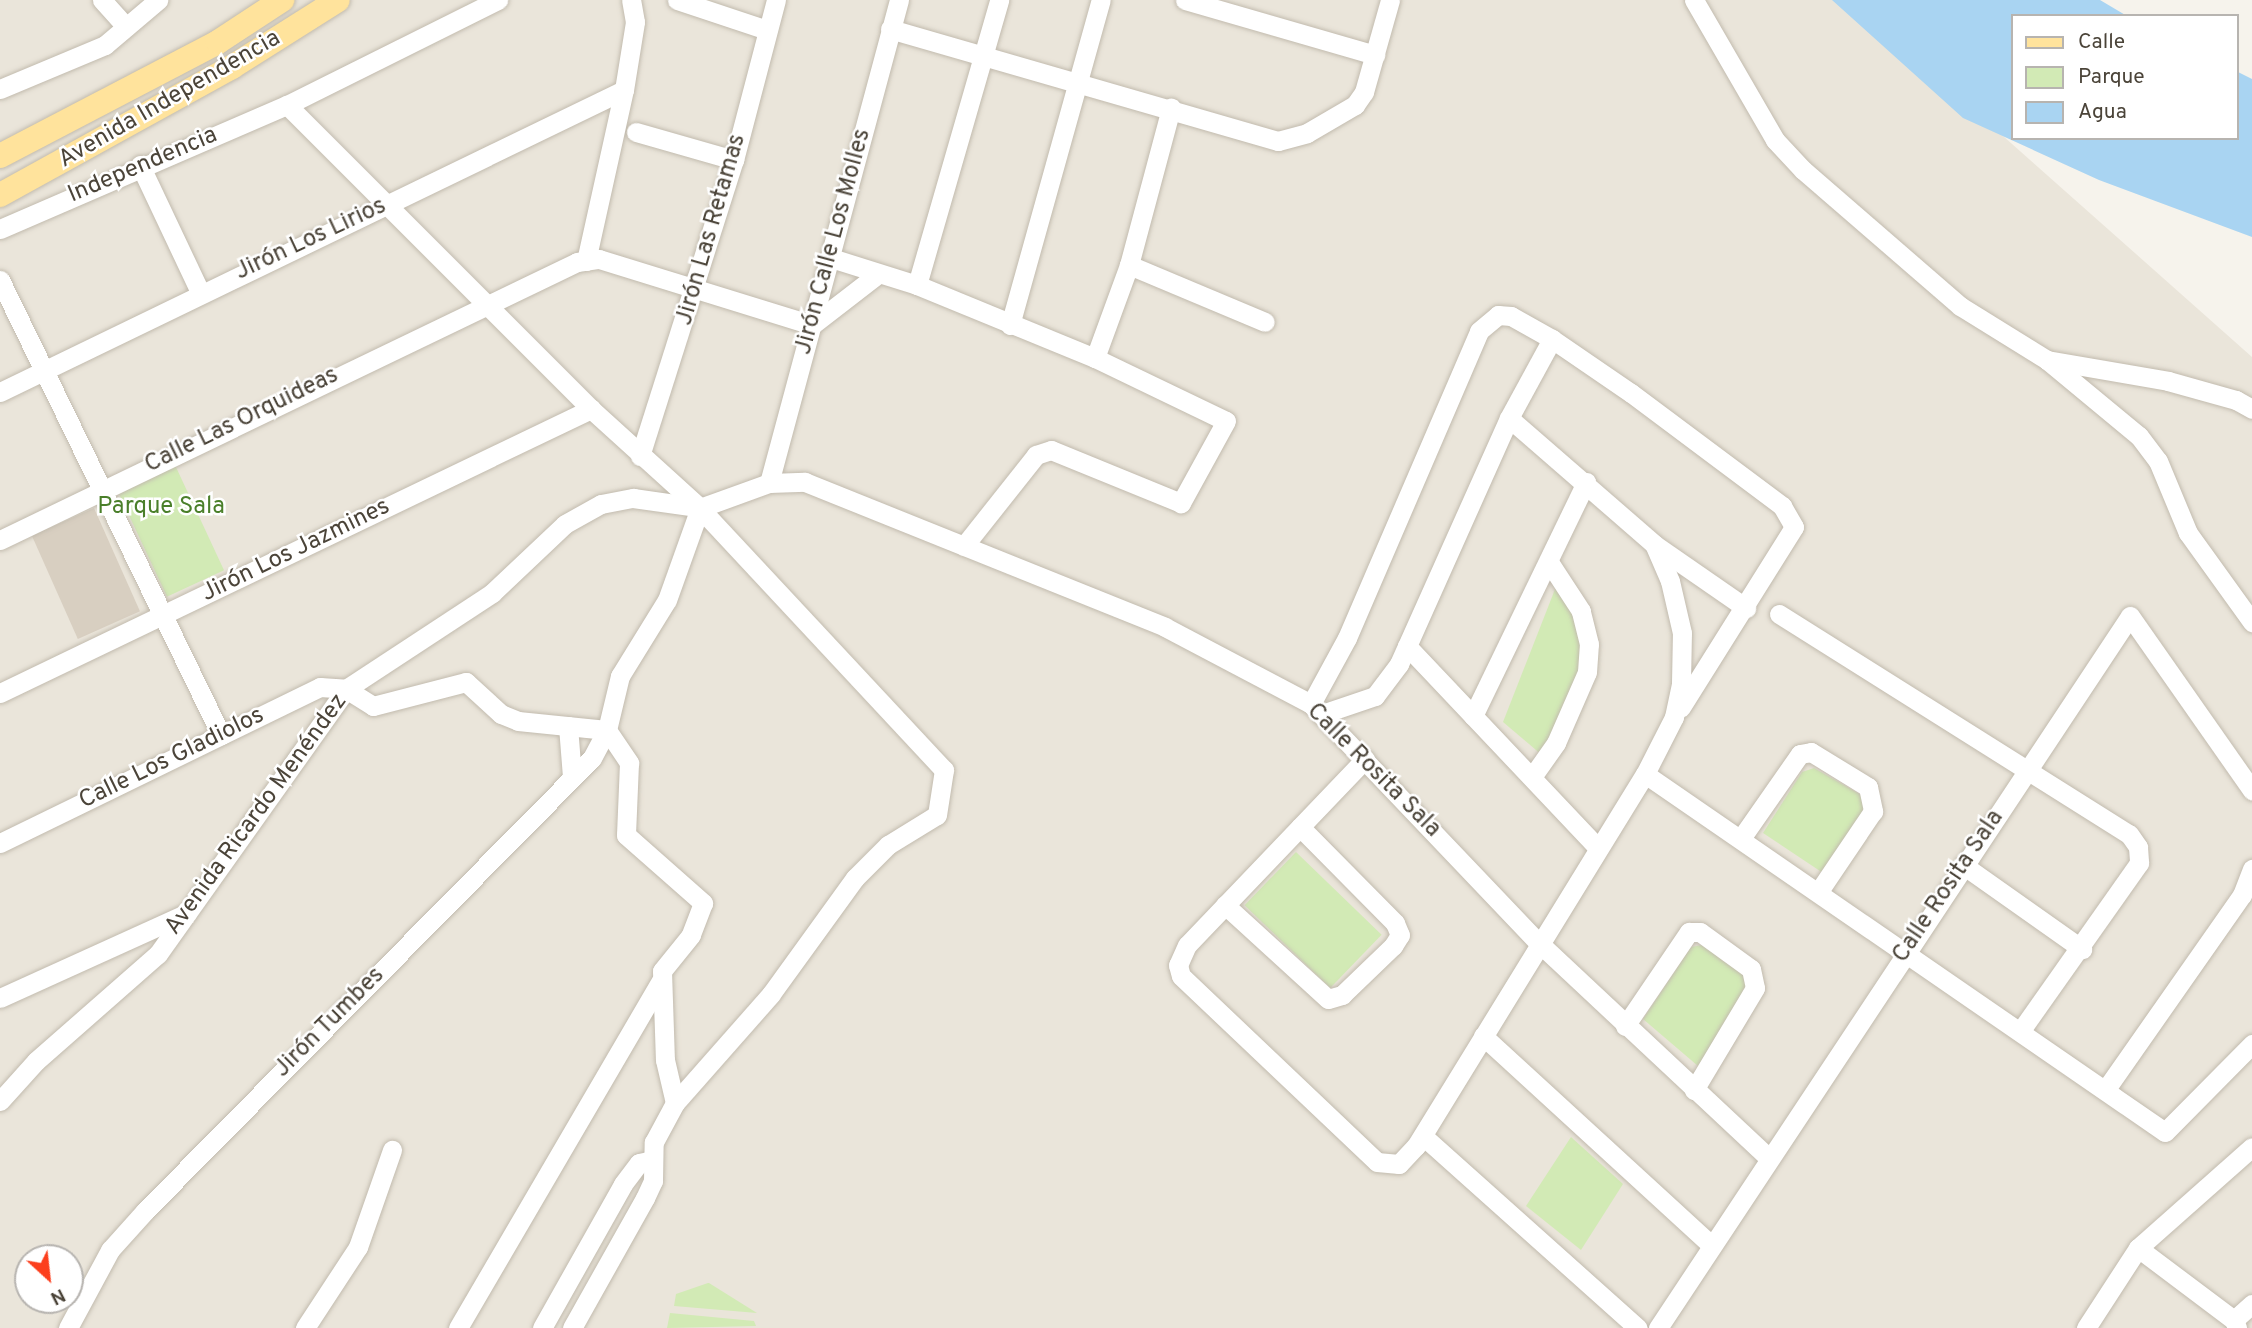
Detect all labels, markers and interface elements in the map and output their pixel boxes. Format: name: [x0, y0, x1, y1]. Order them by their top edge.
legend: [2010, 14, 2238, 140]
street label: Avenida Independencia: [54, 25, 286, 175]
text: Calle: [2078, 29, 2125, 56]
text: Parque: [2078, 64, 2145, 91]
text: Agua: [2078, 99, 2127, 126]
street label: Independencia: [64, 122, 222, 210]
street label: Jirón Calle Los Molles: [790, 126, 878, 358]
street label: Jirón Las Retamas: [671, 131, 753, 329]
street label: Jirón Los Lirios: [231, 192, 391, 288]
street label: Calle Las Orquideas: [140, 362, 344, 480]
street label: Jirón Los Jazmines: [197, 493, 395, 609]
park label: Parque Sala: [97, 494, 225, 522]
street label: Avenida Ricardo Menéndez: [160, 689, 354, 941]
street label: Calle Rosita Sala: [1300, 698, 1446, 844]
street label: Calle Los Gladiolos: [75, 702, 269, 816]
street label: Calle Rosita Sala: [1887, 805, 2011, 969]
street label: Jirón Tumbes: [268, 961, 392, 1085]
north arrow: [14, 1244, 84, 1314]
text: N: [46, 1282, 69, 1310]

